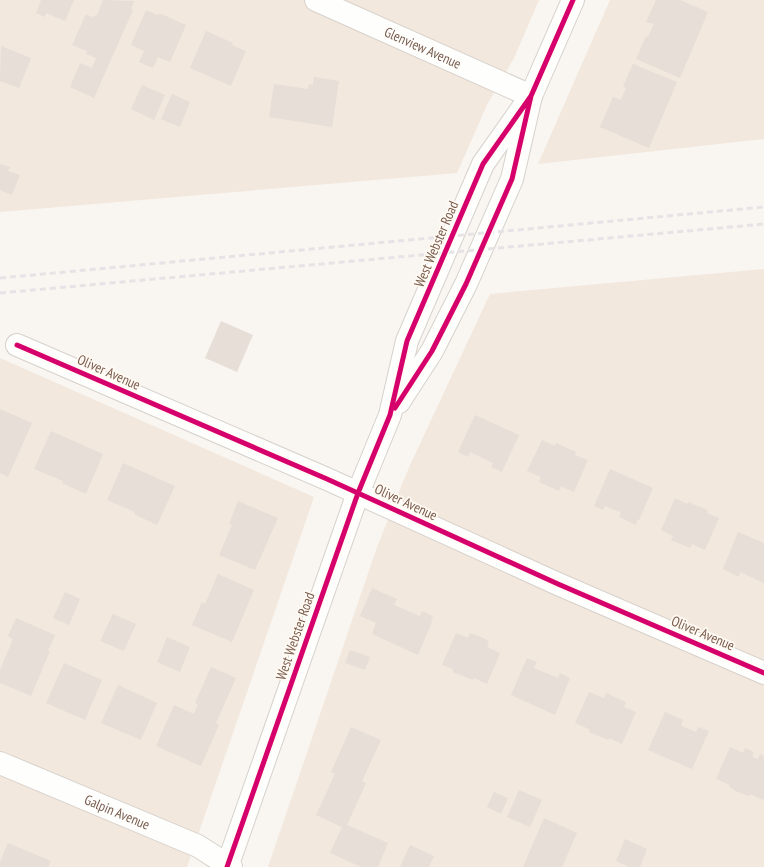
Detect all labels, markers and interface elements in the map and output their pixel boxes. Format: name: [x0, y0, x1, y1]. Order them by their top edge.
street label: Glenview Avenue: [382, 23, 464, 73]
street label: West Webster Road: [410, 198, 462, 290]
street label: Oliver Avenue: [75, 350, 143, 394]
street label: Oliver Avenue: [372, 480, 440, 524]
street label: West Webster Road: [272, 590, 318, 682]
street label: Oliver Avenue: [669, 612, 738, 654]
street label: Galpin Avenue: [82, 790, 153, 834]

